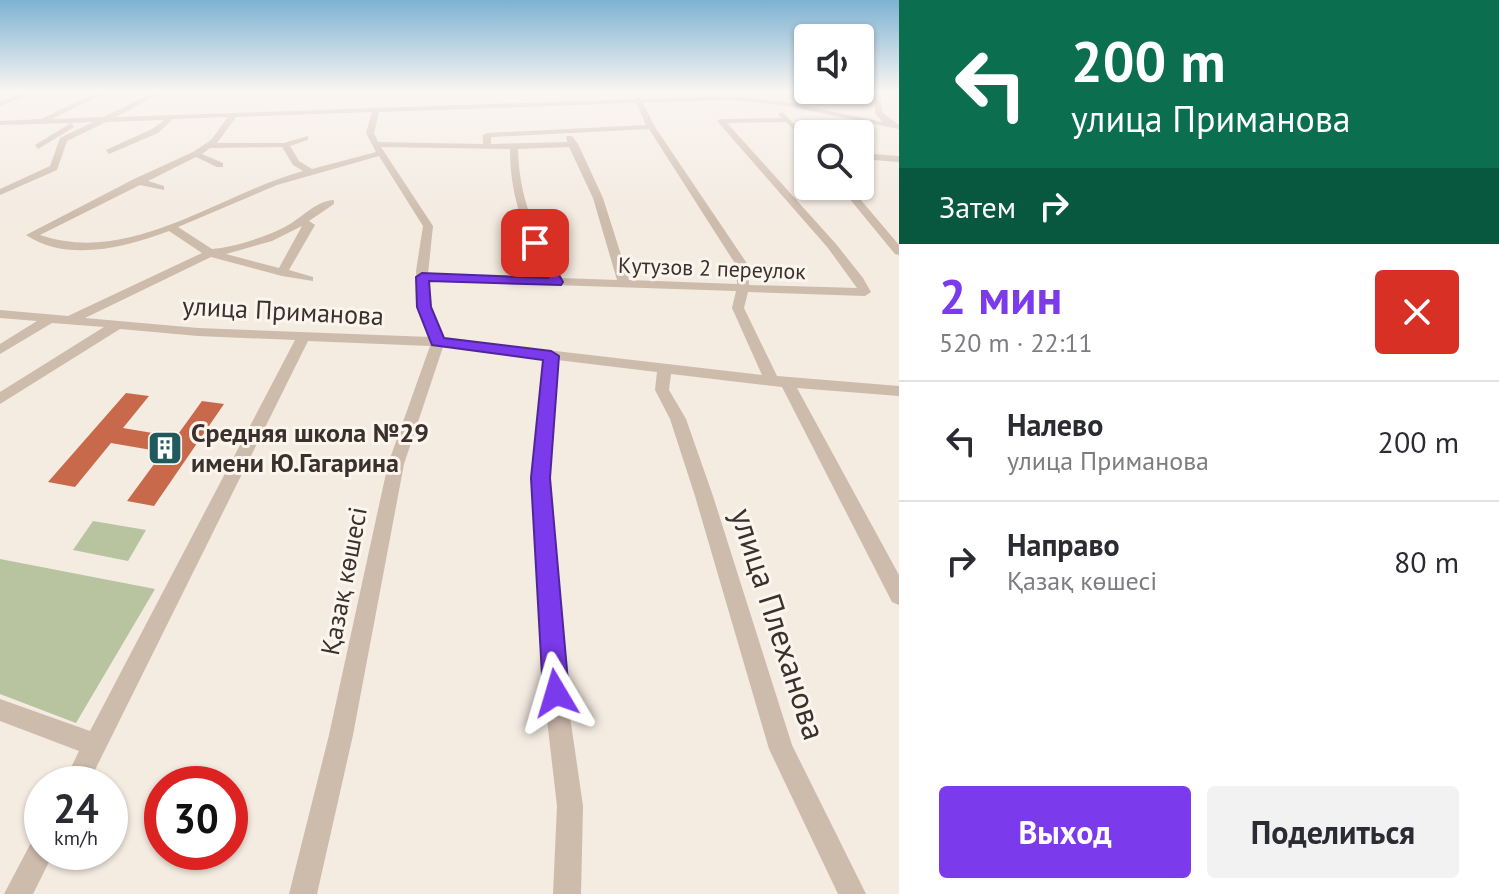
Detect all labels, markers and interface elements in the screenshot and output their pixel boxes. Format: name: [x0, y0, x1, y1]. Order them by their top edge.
map controls: [794, 24, 874, 200]
button: sound: [794, 24, 874, 104]
text: 200 m: [1071, 25, 1226, 97]
icon: left: [939, 32, 1043, 136]
text: улица Приманова: [1071, 95, 1351, 142]
button: search: [794, 120, 874, 200]
icon: right: [1032, 184, 1076, 228]
text: Затем: [939, 187, 1016, 226]
pin: [501, 209, 569, 277]
icon: arrive: [513, 221, 557, 265]
street label: Кутузов 2 переулок: [618, 251, 807, 285]
text: 2 мин: [939, 265, 1062, 327]
button: close: [1375, 270, 1459, 354]
street label: улица Приманова: [181, 289, 385, 332]
text: 520 m · 22:11: [939, 326, 1093, 359]
text: Налево: [1007, 405, 1103, 444]
place label: Средняя школа №29 имени Ю.Гагарина: [191, 416, 429, 479]
icon: left: [939, 419, 983, 463]
text: 200 m: [1378, 422, 1459, 461]
building icon: Средняя школа №29 имени Ю.Гагарина: [146, 429, 184, 467]
text: улица Приманова: [1007, 444, 1209, 477]
street label: улица Плеханова: [722, 502, 836, 745]
street label: Қазақ көшесі: [313, 504, 374, 658]
text: Направо: [1007, 525, 1120, 564]
icon: right: [939, 539, 983, 583]
text: 80 m: [1394, 542, 1459, 581]
text: Қазақ көшесі: [1007, 564, 1157, 597]
position arrow: [514, 651, 598, 735]
speed limit sign: 30: [144, 766, 248, 870]
text: 24: [53, 782, 99, 834]
button: Выход: [939, 786, 1191, 878]
button: Поделиться: [1207, 786, 1459, 878]
text: km/h: [54, 825, 98, 851]

